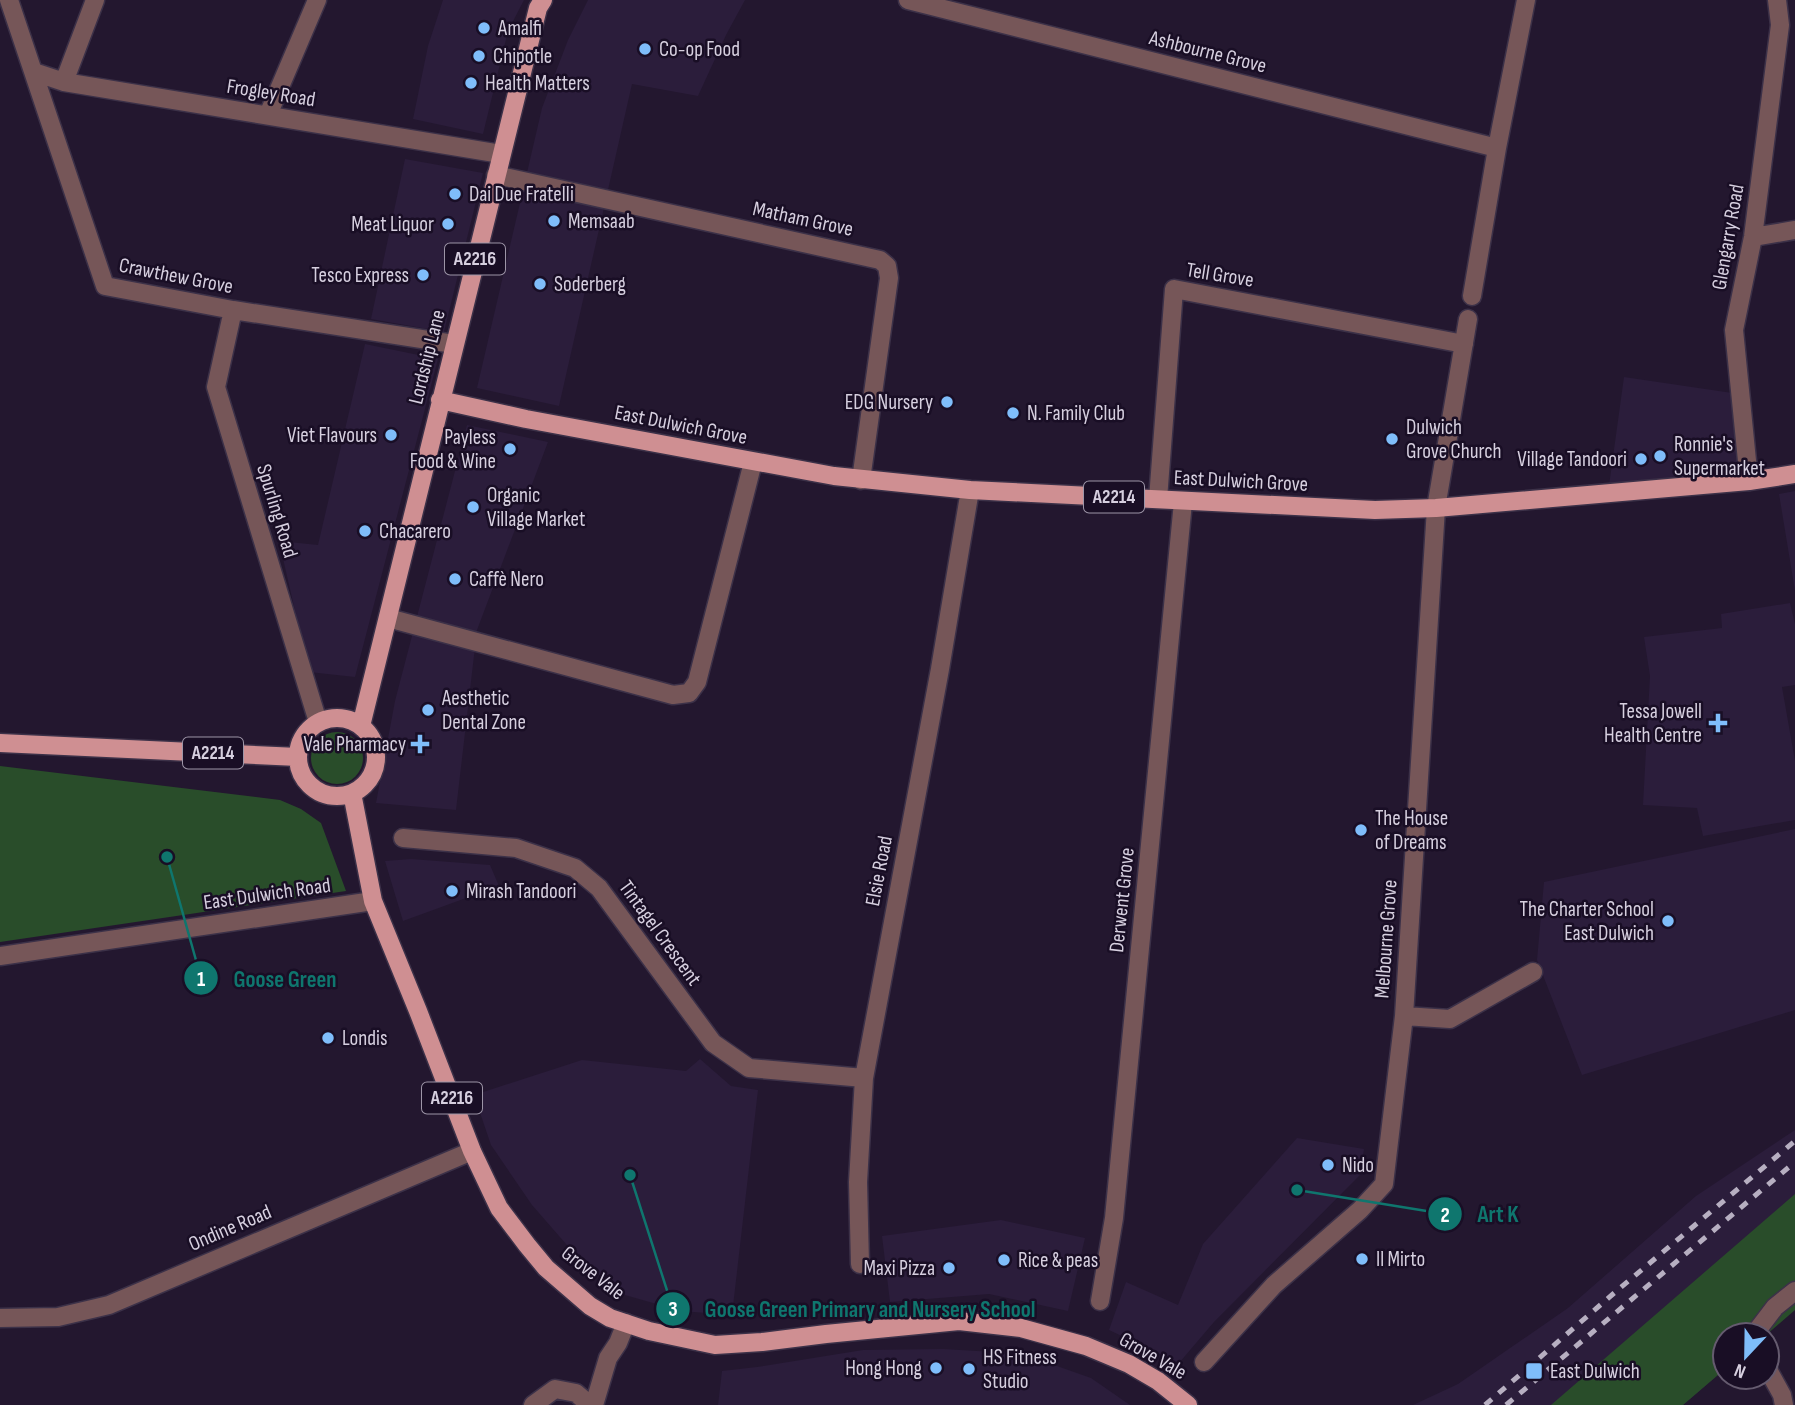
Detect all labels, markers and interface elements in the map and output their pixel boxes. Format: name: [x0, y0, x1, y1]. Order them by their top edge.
place label: Amalfi: [497, 16, 542, 41]
marker: Amalfi: [476, 20, 492, 36]
street label: Ashbourne Grove: [1146, 25, 1269, 79]
place label: Co-op Food: [659, 37, 740, 62]
marker: Co-op Food: [637, 41, 653, 57]
place label: Chipotle: [493, 44, 552, 69]
marker: Chipotle: [471, 48, 487, 64]
place label: Health Matters: [485, 71, 590, 96]
street label: Frogley Road: [225, 74, 317, 112]
marker: Health Matters: [463, 75, 479, 91]
place label: Dai Due Fratelli: [469, 182, 574, 207]
street label: Glengarry Road: [1706, 182, 1750, 292]
marker: Dai Due Fratelli: [447, 186, 463, 202]
street label: Matham Grove: [751, 196, 855, 242]
place label: Memsaab: [568, 209, 635, 234]
place label: Meat Liquor: [351, 212, 434, 237]
marker: Memsaab: [546, 213, 562, 229]
marker: Meat Liquor: [440, 216, 456, 232]
road number: A2216: [445, 244, 505, 274]
street label: Crawthew Grove: [117, 253, 235, 299]
street label: Tell Grove: [1185, 257, 1255, 293]
place label: Tesco Express: [311, 263, 409, 288]
marker: Tesco Express: [415, 267, 431, 283]
place label: Soderberg: [554, 272, 626, 297]
marker: Soderberg: [532, 276, 548, 292]
street label: Lordship Lane: [403, 307, 451, 407]
place label: EDG Nursery: [845, 390, 933, 415]
marker: EDG Nursery: [939, 394, 955, 410]
street label: East Dulwich Grove: [613, 400, 749, 450]
place label: N. Family Club: [1027, 401, 1125, 426]
marker: N. Family Club: [1005, 405, 1021, 421]
place label: Dulwich Grove Church: [1406, 415, 1502, 464]
place label: Viet Flavours: [287, 423, 377, 448]
place label: Payless Food & Wine: [410, 425, 496, 474]
marker: Viet Flavours: [383, 427, 399, 443]
marker: Dulwich Grove Church: [1384, 431, 1400, 447]
place label: Ronnie's Supermarket: [1674, 432, 1765, 481]
marker: Payless Food & Wine: [502, 441, 518, 457]
place label: Village Tandoori: [1517, 447, 1627, 472]
marker: Ronnie's Supermarket: [1652, 448, 1668, 464]
marker: Village Tandoori: [1633, 451, 1649, 467]
street label: Spurling Road: [251, 461, 303, 561]
street label: East Dulwich Grove: [1173, 465, 1309, 497]
road number: A2214: [1084, 482, 1144, 512]
place label: Organic Village Market: [487, 483, 585, 532]
marker: Organic Village Market: [465, 499, 481, 515]
place label: Chacarero: [379, 519, 451, 544]
marker: Chacarero: [357, 523, 373, 539]
place label: Caffè Nero: [469, 567, 544, 592]
marker: Caffè Nero: [447, 571, 463, 587]
place label: Aesthetic Dental Zone: [441, 686, 526, 735]
place label: Tessa Jowell Health Centre: [1604, 699, 1702, 748]
marker: Aesthetic Dental Zone: [420, 702, 436, 718]
marker: Tessa Jowell Health Centre: [1708, 713, 1728, 733]
place label: Vale Pharmacy: [304, 732, 406, 757]
marker: Vale Pharmacy: [412, 736, 428, 752]
road number: A2214: [183, 738, 243, 768]
place label: The House of Dreams: [1375, 806, 1448, 855]
marker: The House of Dreams: [1353, 822, 1369, 838]
street label: Elsie Road: [860, 834, 898, 908]
street label: Derwent Grove: [1104, 846, 1140, 954]
street label: East Dulwich Road: [202, 873, 332, 915]
street label: Tintagel Crescent: [613, 875, 707, 991]
place label: Mirash Tandoori: [466, 879, 576, 904]
street label: Melbourne Grove: [1369, 879, 1403, 999]
marker: Mirash Tandoori: [444, 883, 460, 899]
place label: The Charter School East Dulwich: [1520, 897, 1654, 946]
marker: The Charter School East Dulwich: [1660, 913, 1676, 929]
callout: Goose Green: [184, 956, 350, 1000]
text: Goose Green: [233, 966, 337, 994]
text: 1: [197, 967, 205, 992]
place label: Londis: [342, 1026, 387, 1051]
marker: Londis: [320, 1030, 336, 1046]
road number: A2216: [422, 1082, 482, 1114]
place label: Nido: [1342, 1153, 1374, 1178]
marker: Nido: [1320, 1157, 1336, 1173]
callout: Art K: [1428, 1192, 1532, 1236]
street label: Ondine Road: [185, 1199, 275, 1257]
text: Art K: [1476, 1201, 1519, 1229]
text: 2: [1440, 1203, 1450, 1228]
street label: Grove Vale: [556, 1240, 630, 1306]
place label: Il Mirto: [1376, 1247, 1425, 1272]
place label: Rice & peas: [1018, 1248, 1098, 1273]
marker: Il Mirto: [1354, 1251, 1370, 1267]
marker: Rice & peas: [996, 1252, 1012, 1268]
place label: Maxi Pizza: [863, 1256, 935, 1281]
marker: Maxi Pizza: [941, 1260, 957, 1276]
callout: Goose Green Primary and Nursery School: [655, 1287, 1049, 1331]
text: Goose Green Primary and Nursery School: [705, 1296, 1035, 1324]
text: 3: [668, 1297, 678, 1322]
north arrow: [1711, 1321, 1781, 1391]
street label: Grove Vale: [1115, 1327, 1191, 1385]
place label: HS Fitness Studio: [983, 1345, 1057, 1394]
place label: Hong Hong: [845, 1356, 922, 1381]
text: N: [1731, 1358, 1749, 1383]
place label: East Dulwich: [1550, 1359, 1640, 1384]
marker: Hong Hong: [928, 1360, 944, 1376]
marker: HS Fitness Studio: [961, 1361, 977, 1377]
marker: East Dulwich: [1524, 1361, 1544, 1381]

